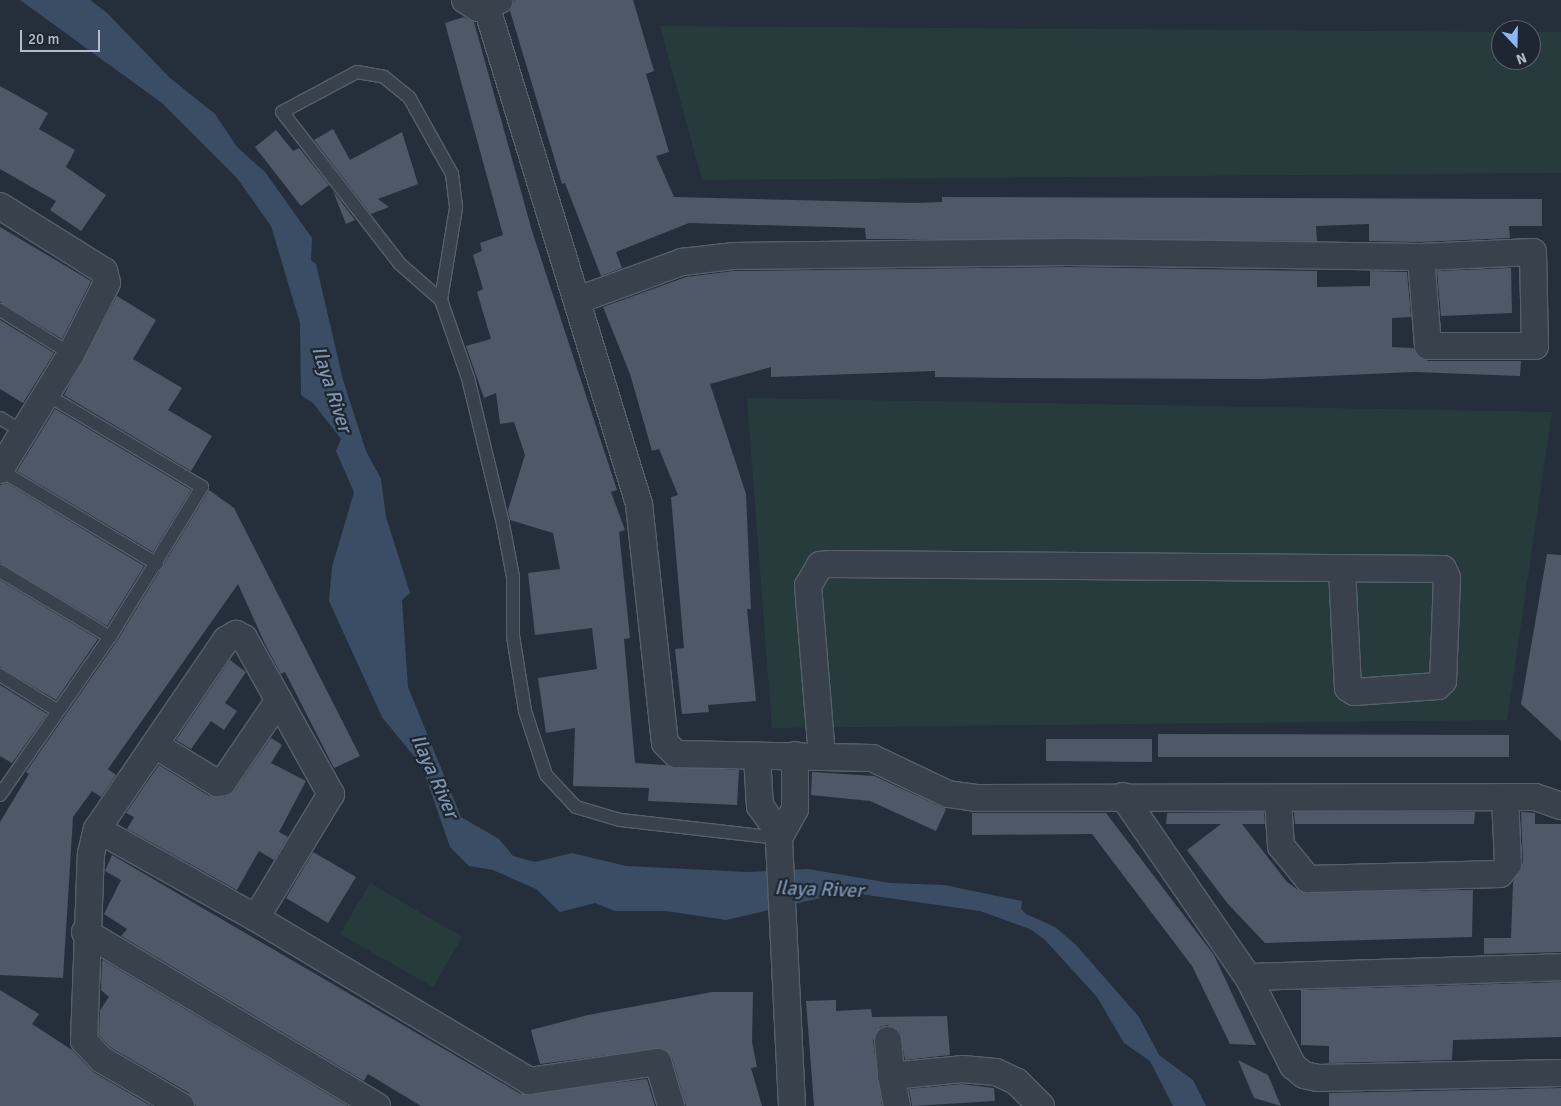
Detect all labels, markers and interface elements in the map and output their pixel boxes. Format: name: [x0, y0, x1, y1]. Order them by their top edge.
scale bar: [22, 20, 102, 52]
north arrow: [1491, 20, 1541, 70]
text: 20 m: [28, 30, 59, 48]
text: N: [1514, 49, 1529, 68]
water label: Ilaya River: [307, 343, 357, 435]
water label: Ilaya River: [406, 731, 464, 821]
water label: Ilaya River: [774, 875, 864, 903]

